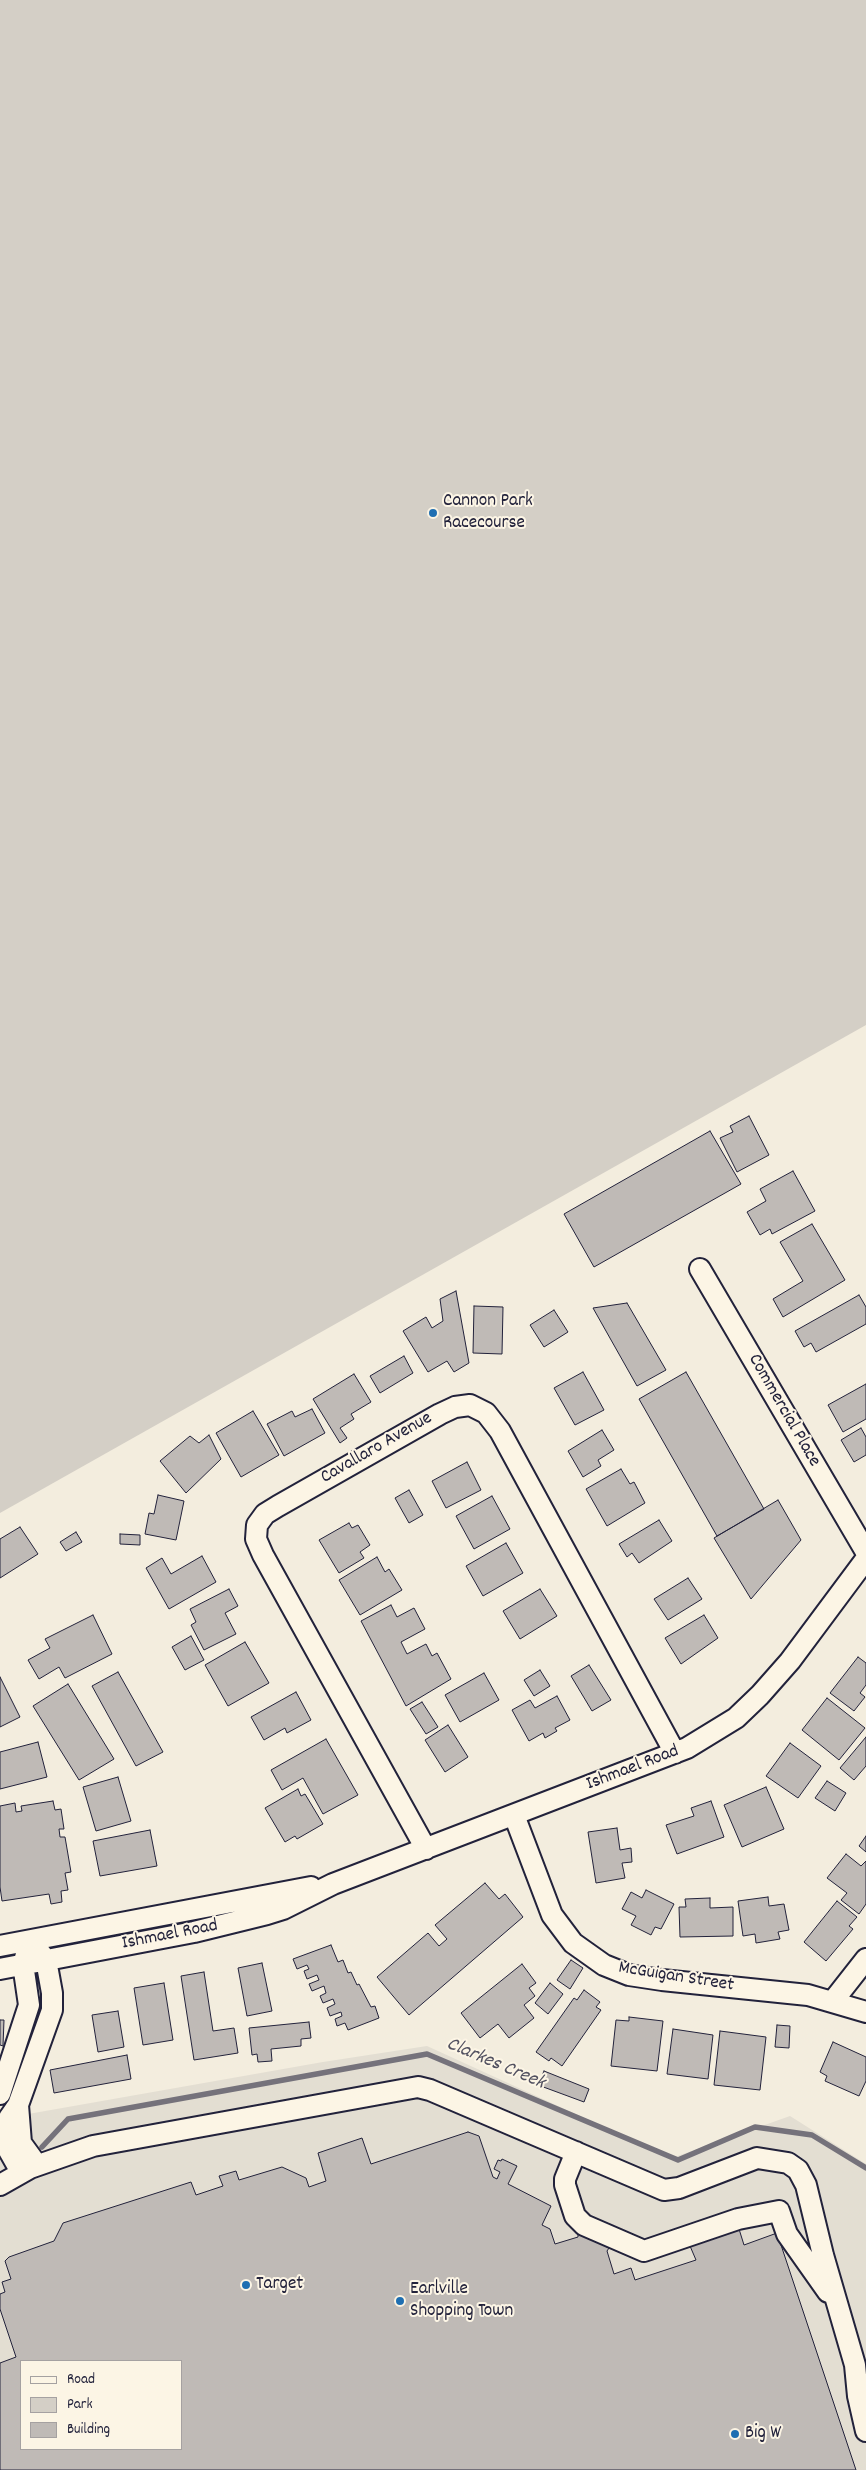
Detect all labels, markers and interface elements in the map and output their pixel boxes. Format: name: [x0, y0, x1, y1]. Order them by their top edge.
place label: Cannon Park Racecourse: [443, 491, 533, 535]
marker: Cannon Park Racecourse: [427, 507, 439, 519]
street label: Commercial Place: [742, 1351, 824, 1471]
street label: Cavallaro Avenue: [317, 1408, 437, 1490]
street label: Ishmael Road: [583, 1741, 683, 1797]
street label: Ishmael Road: [120, 1916, 220, 1956]
street label: McGuigan Street: [617, 1958, 735, 1998]
water label: Clarkes Creek: [442, 2034, 548, 2096]
place label: Target: [256, 2274, 303, 2296]
marker: Target: [240, 2279, 252, 2291]
place label: Earlville Shopping Town: [410, 2279, 513, 2323]
marker: Earlville Shopping Town: [394, 2295, 406, 2307]
legend: [20, 2360, 182, 2450]
text: Road: [67, 2369, 95, 2391]
text: Park: [67, 2394, 93, 2416]
text: Building: [67, 2419, 110, 2441]
place label: Big W: [745, 2423, 781, 2445]
marker: Big W: [729, 2428, 741, 2440]

